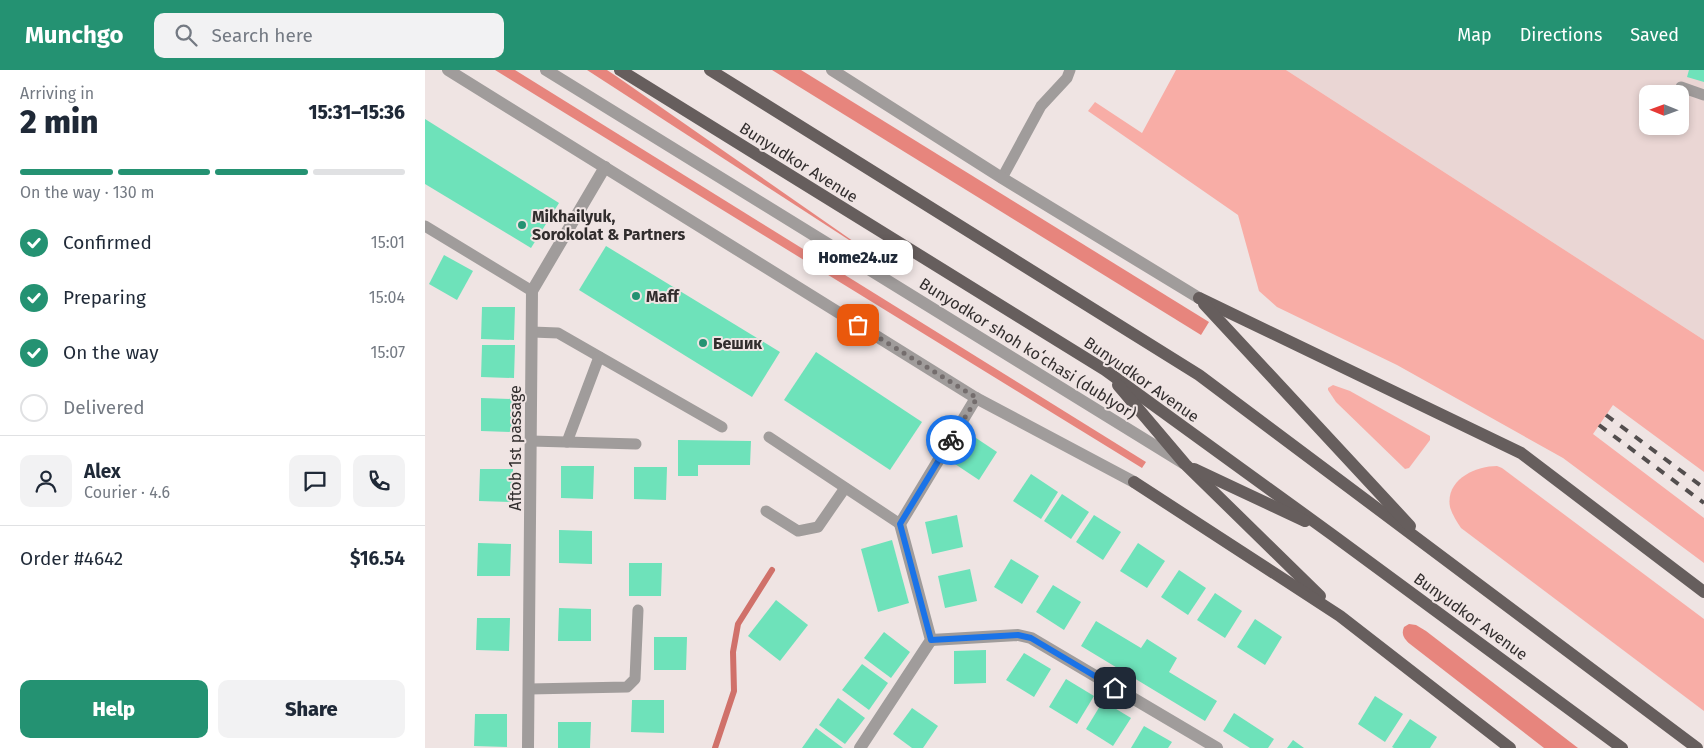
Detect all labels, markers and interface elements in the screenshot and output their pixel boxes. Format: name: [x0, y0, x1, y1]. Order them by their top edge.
search box: [154, 13, 504, 58]
text: Munchgo: [25, 21, 124, 49]
icon: search: [172, 21, 200, 49]
text: Search here: [212, 24, 313, 47]
text: Map: [1457, 24, 1492, 46]
text: Directions: [1520, 24, 1602, 46]
text: Saved: [1630, 24, 1679, 46]
text: Arriving in: [20, 84, 94, 103]
north arrow: [1639, 85, 1689, 135]
map controls: [1639, 85, 1689, 135]
text: 15:31–15:36: [308, 101, 405, 124]
text: 2 min: [20, 103, 98, 141]
street label: Bunyudkor Avenue: [736, 118, 861, 207]
text: On the way · 130 m: [20, 183, 155, 202]
place label: Mikhailyuk, Sorokolat & Partners: [532, 207, 686, 244]
marker: Mikhailyuk, Sorokolat & Partners: [516, 219, 528, 231]
icon: check: [20, 229, 48, 257]
text: Confirmed: [63, 231, 152, 254]
text: 15:01: [371, 233, 405, 252]
callout: Home24.uz: [803, 240, 913, 275]
text: Home24.uz: [818, 248, 898, 267]
street label: Bunyodkor shoh koʻchasi (dublyor): [916, 274, 1139, 423]
icon: check: [20, 284, 48, 312]
text: Preparing: [63, 286, 146, 309]
place label: Maff: [646, 287, 680, 306]
text: 15:04: [369, 288, 405, 307]
marker: Maff: [630, 290, 642, 302]
pin: [837, 304, 879, 346]
icon: bag: [844, 311, 872, 339]
street label: Bunyudkor Avenue: [1081, 333, 1203, 426]
place label: Бешик: [713, 334, 762, 353]
marker: Бешик: [697, 337, 709, 349]
icon: check: [20, 339, 48, 367]
text: On the way: [63, 341, 159, 364]
text: 15:07: [371, 343, 405, 362]
street label: Aftob 1st passage: [506, 385, 525, 511]
text: Delivered: [63, 396, 145, 419]
courier: [926, 415, 976, 465]
icon: bike: [937, 426, 965, 454]
button: person: [20, 455, 72, 507]
button: chat: [289, 455, 341, 507]
button: phone: [353, 455, 405, 507]
text: Alex: [84, 460, 121, 483]
text: Courier · 4.6: [84, 483, 170, 502]
text: Order #4642: [20, 547, 123, 570]
text: $16.54: [350, 547, 405, 570]
street label: Bunyudkor Avenue: [1410, 569, 1531, 664]
pin: [1094, 667, 1136, 709]
icon: home: [1101, 674, 1129, 702]
button: Help: [20, 680, 208, 738]
button: Share: [218, 680, 405, 738]

